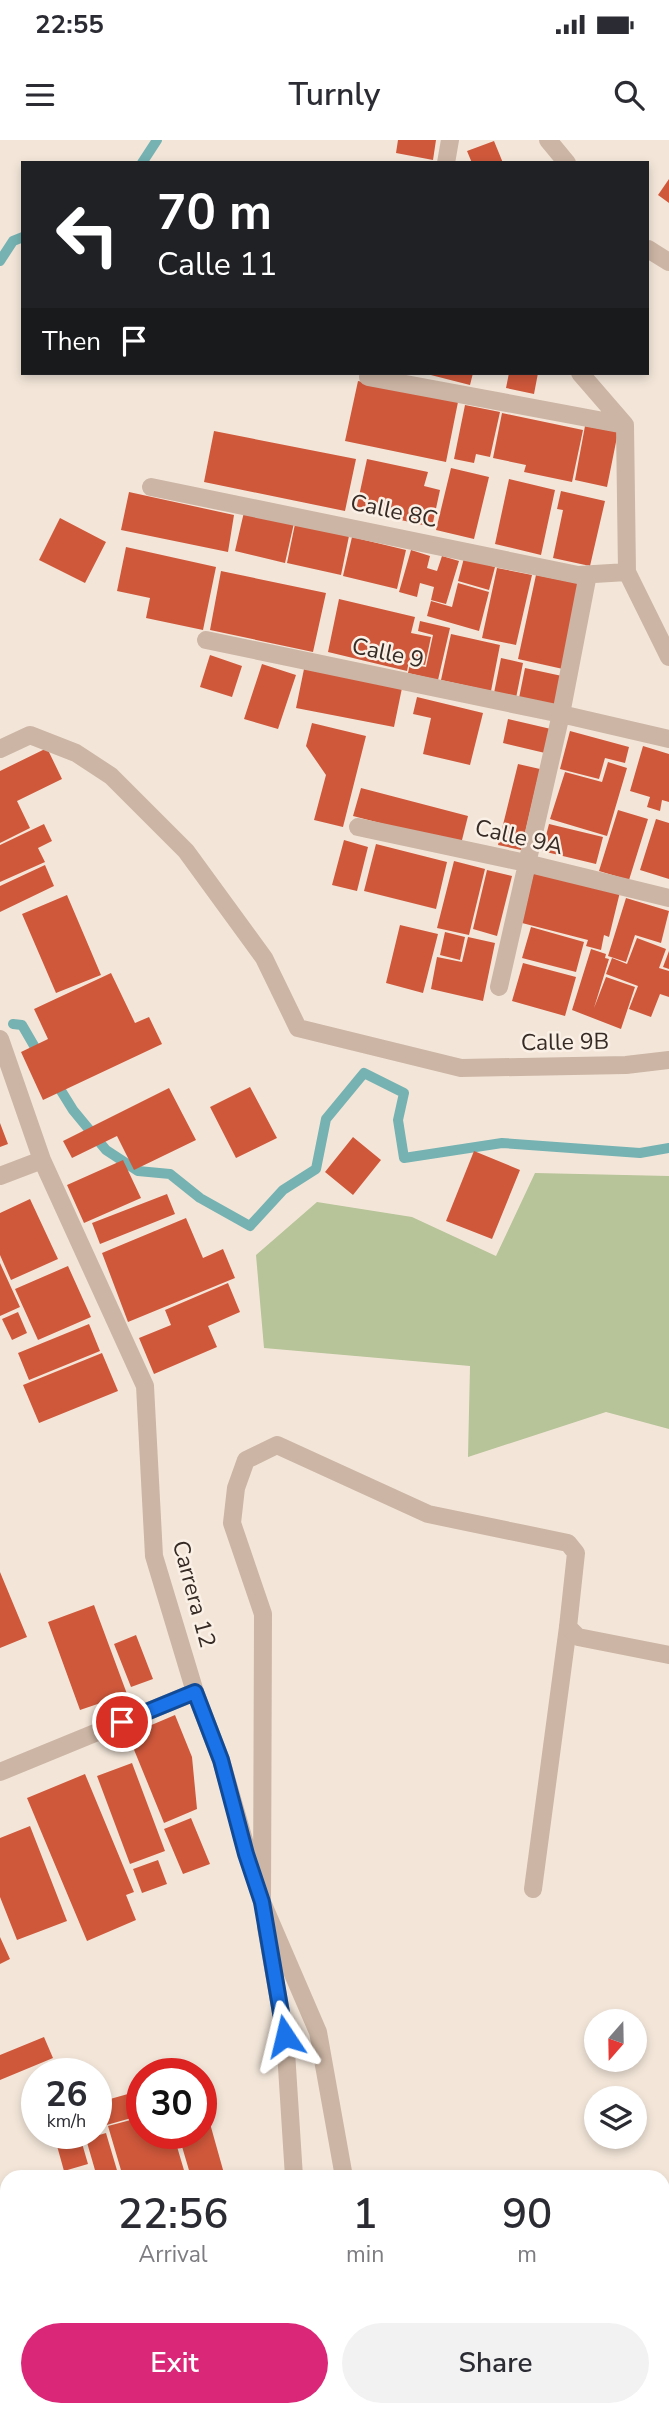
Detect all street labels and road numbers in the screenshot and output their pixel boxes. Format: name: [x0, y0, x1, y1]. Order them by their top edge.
street label: Calle 8C: [348, 487, 440, 535]
street label: Calle 9: [349, 630, 427, 676]
street label: Calle 9A: [472, 812, 566, 862]
street label: Calle 9B: [521, 1026, 609, 1058]
street label: Carrera 12: [165, 1537, 223, 1651]

